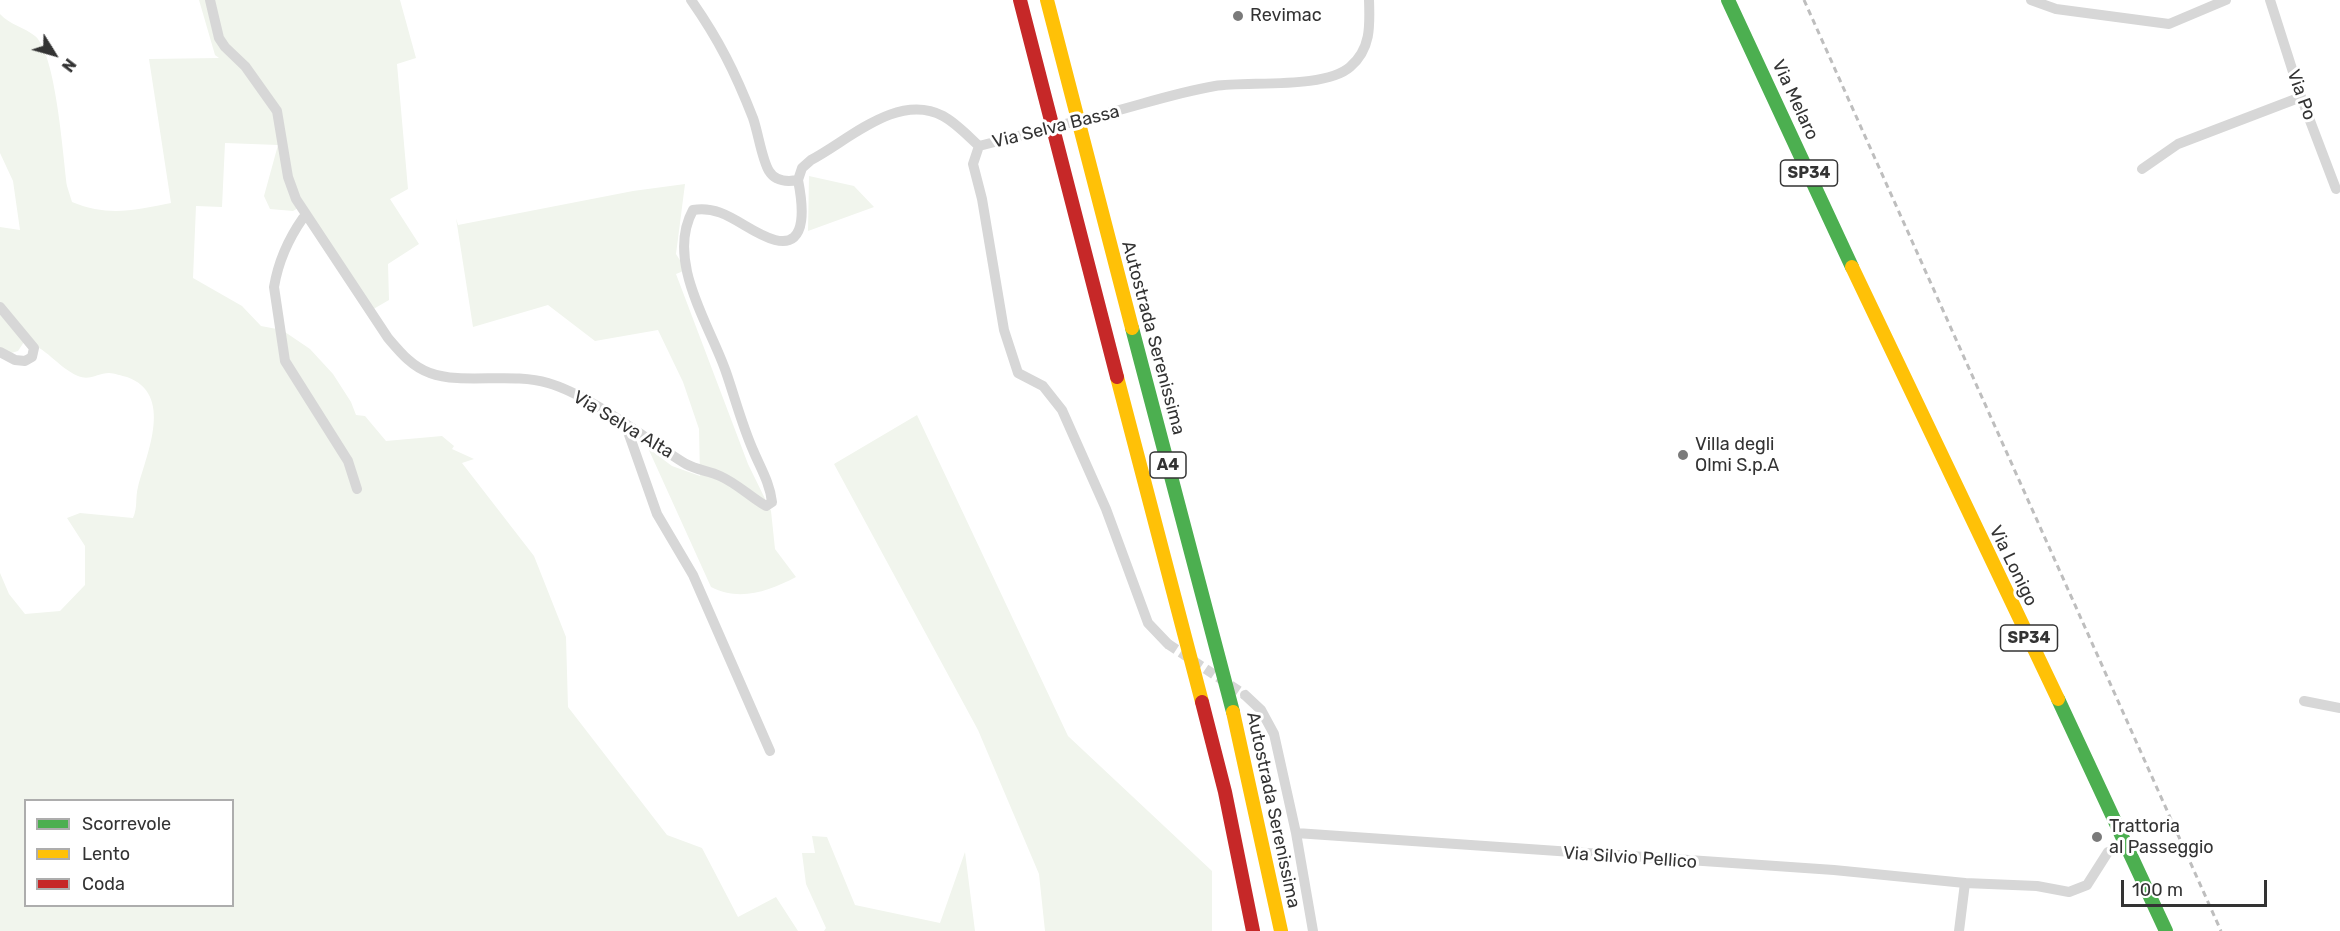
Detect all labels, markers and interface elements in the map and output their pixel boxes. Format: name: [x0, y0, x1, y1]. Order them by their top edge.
place label: Revimac: [1250, 5, 1322, 27]
marker: Revimac: [1231, 9, 1245, 23]
north arrow: [24, 24, 84, 84]
text: N: [58, 55, 80, 75]
street label: Via Melaro: [1767, 56, 1823, 144]
street label: Via Po: [2282, 67, 2320, 123]
street label: Via Selva Bassa: [990, 101, 1122, 153]
road number: SP34: [1780, 160, 1838, 186]
street label: Autostrada Serenissima: [1117, 239, 1189, 437]
street label: Via Selva Alta: [569, 387, 677, 463]
place label: Villa degli Olmi S.p.A: [1695, 434, 1779, 476]
marker: Villa degli Olmi S.p.A: [1676, 448, 1690, 462]
road number: A4: [1150, 452, 1186, 478]
street label: Via Lonigo: [1984, 522, 2042, 610]
road number: SP34: [2000, 625, 2058, 651]
street label: Autostrada Serenissima: [1242, 710, 1304, 910]
legend: [24, 799, 234, 907]
text: Scorrevole: [82, 813, 171, 835]
place label: Trattoria al Passeggio: [2109, 816, 2214, 858]
marker: Trattoria al Passeggio: [2090, 830, 2104, 844]
text: Lento: [82, 843, 130, 865]
street label: Via Silvio Pellico: [1562, 843, 1698, 873]
scale bar: [2124, 868, 2270, 906]
text: Coda: [82, 873, 125, 895]
text: 100 m: [2132, 879, 2183, 901]

